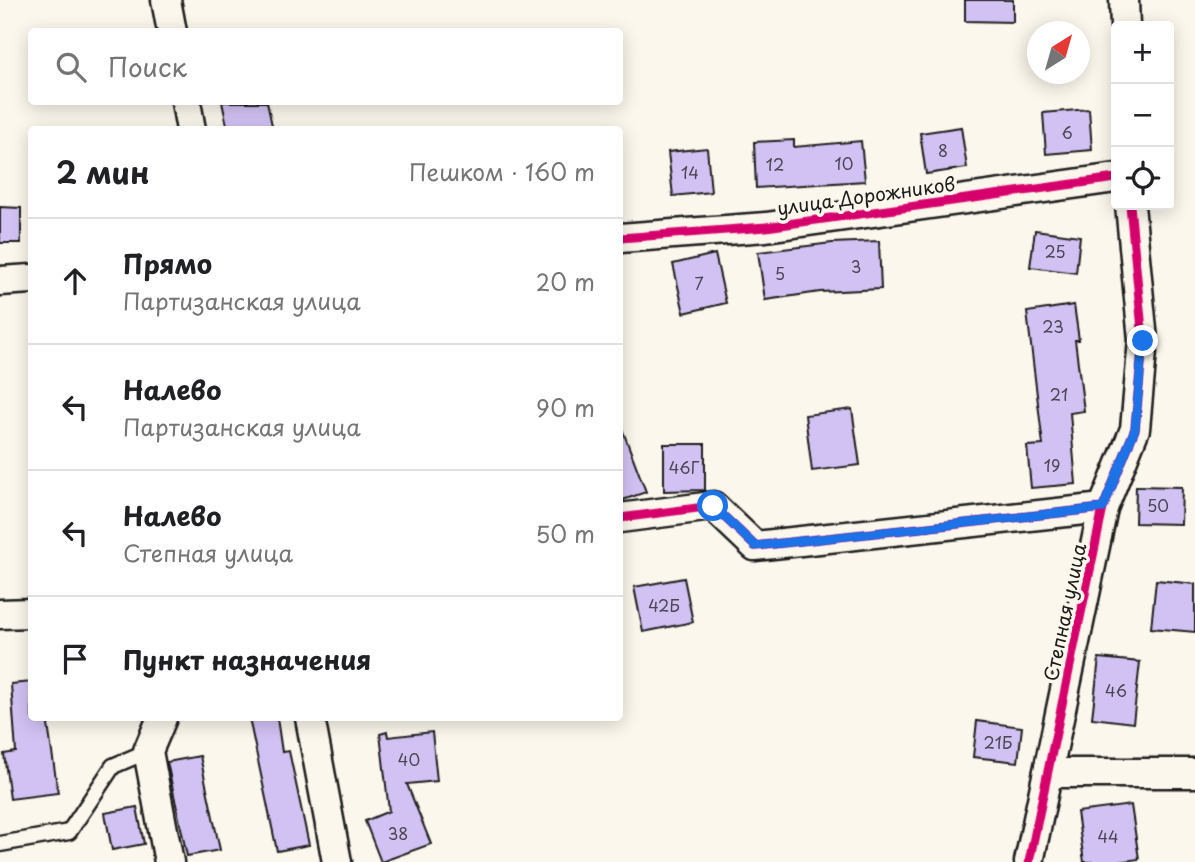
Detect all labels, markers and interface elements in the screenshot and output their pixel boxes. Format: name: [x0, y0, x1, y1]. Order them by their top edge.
north arrow: [1027, 21, 1090, 84]
map controls: [1111, 21, 1174, 210]
button: +: [1111, 21, 1174, 84]
search box: [28, 28, 623, 105]
text: Поиск: [108, 47, 187, 86]
icon: search: [52, 48, 90, 86]
button: −: [1111, 84, 1174, 147]
house number: 6: [1061, 120, 1073, 144]
house number: 8: [938, 138, 948, 162]
button: locate: [1111, 147, 1174, 210]
text: 2 мин: [56, 149, 150, 194]
house number: 10: [835, 151, 853, 175]
house number: 12: [766, 152, 784, 176]
text: Пешком · 160 m: [409, 154, 595, 189]
house number: 14: [681, 160, 699, 184]
street label: улица Дорожников: [775, 169, 957, 221]
house number: 25: [1044, 239, 1066, 263]
text: Прямо: [123, 244, 212, 283]
house number: 3: [851, 254, 861, 278]
house number: 5: [775, 261, 785, 285]
icon: ahead: [56, 262, 94, 300]
text: 20 m: [536, 264, 595, 299]
house number: 7: [694, 271, 704, 295]
text: Партизанская улица: [123, 283, 361, 318]
house number: 23: [1042, 314, 1064, 338]
route end: [1127, 325, 1158, 356]
text: Налево: [123, 370, 221, 409]
house number: 21: [1050, 382, 1068, 406]
icon: left: [56, 388, 94, 426]
text: 90 m: [536, 390, 595, 425]
text: Партизанская улица: [123, 409, 361, 444]
house number: 19: [1044, 453, 1060, 477]
house number: 46Г: [669, 455, 700, 479]
route start: [697, 490, 728, 521]
house number: 50: [1147, 493, 1169, 517]
text: Налево: [123, 496, 221, 535]
icon: left: [56, 514, 94, 552]
text: 50 m: [535, 516, 595, 551]
text: Степная улица: [123, 535, 293, 570]
street label: Степная улица: [1036, 540, 1092, 684]
house number: 42Б: [648, 593, 680, 617]
icon: arrive: [56, 640, 94, 678]
text: Пункт назначения: [123, 640, 371, 679]
house number: 46: [1105, 678, 1127, 702]
house number: 21Б: [984, 730, 1012, 754]
house number: 40: [398, 747, 420, 771]
house number: 38: [388, 821, 408, 845]
house number: 44: [1097, 824, 1119, 848]

